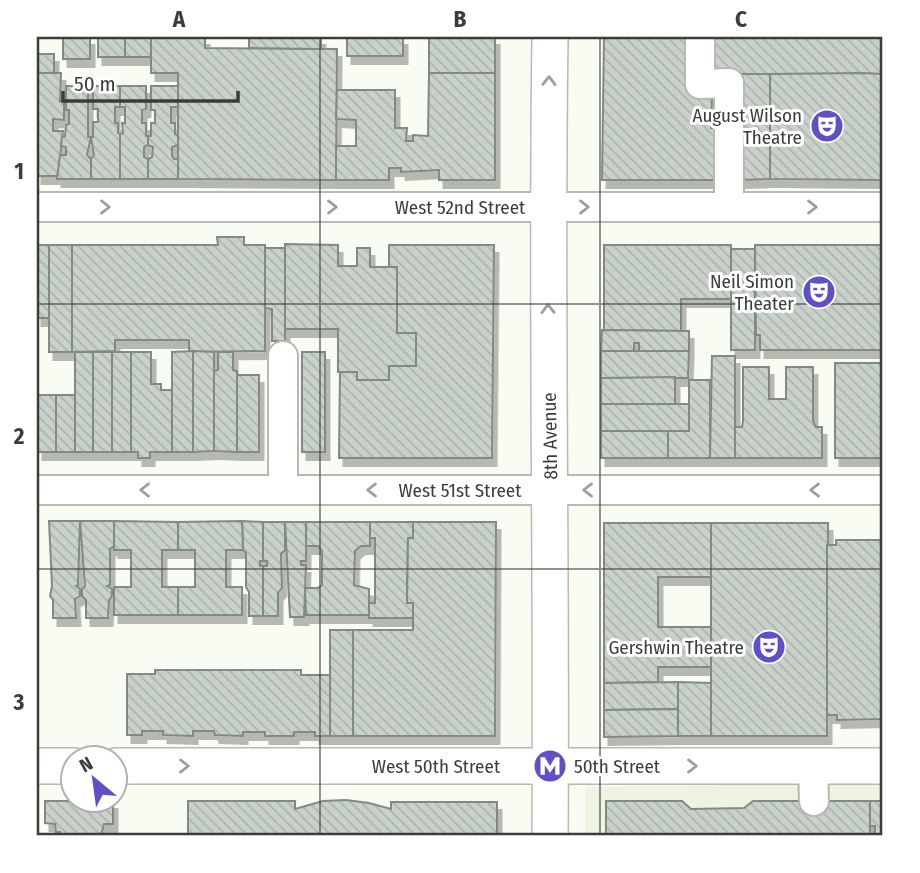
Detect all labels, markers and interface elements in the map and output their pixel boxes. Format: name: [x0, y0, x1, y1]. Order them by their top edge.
text: A: [172, 5, 186, 33]
text: B: [454, 5, 467, 33]
text: C: [735, 5, 747, 33]
scale bar: [63, 60, 238, 104]
text: 50 m: [74, 71, 116, 97]
one-way arrow: [541, 75, 557, 86]
place label: August Wilson Theatre: [692, 104, 802, 149]
theatre icon: August Wilson Theatre: [808, 107, 846, 145]
text: 1: [14, 157, 24, 185]
street label: West 52nd Street: [395, 196, 526, 219]
one-way arrow: [100, 199, 111, 215]
one-way arrow: [328, 199, 338, 215]
one-way arrow: [580, 199, 590, 215]
one-way arrow: [807, 199, 818, 215]
place label: Neil Simon Theater: [710, 270, 794, 315]
theatre icon: Neil Simon Theater: [800, 273, 838, 311]
one-way arrow: [540, 303, 556, 313]
street label: 8th Avenue: [538, 392, 562, 480]
text: 2: [13, 422, 25, 450]
street label: West 51st Street: [399, 479, 522, 502]
one-way arrow: [139, 482, 149, 498]
one-way arrow: [366, 482, 377, 498]
one-way arrow: [582, 482, 592, 498]
one-way arrow: [809, 482, 820, 498]
theatre icon: Gershwin Theatre: [750, 628, 788, 666]
place label: Gershwin Theatre: [608, 636, 744, 659]
text: 3: [13, 688, 25, 716]
north arrow: [60, 744, 130, 814]
metro station icon: 50th Street: [531, 747, 569, 785]
text: N: [75, 752, 97, 777]
street label: West 50th Street: [372, 755, 501, 778]
place label: 50th Street: [574, 755, 661, 778]
one-way arrow: [179, 758, 189, 774]
one-way arrow: [687, 758, 698, 774]

